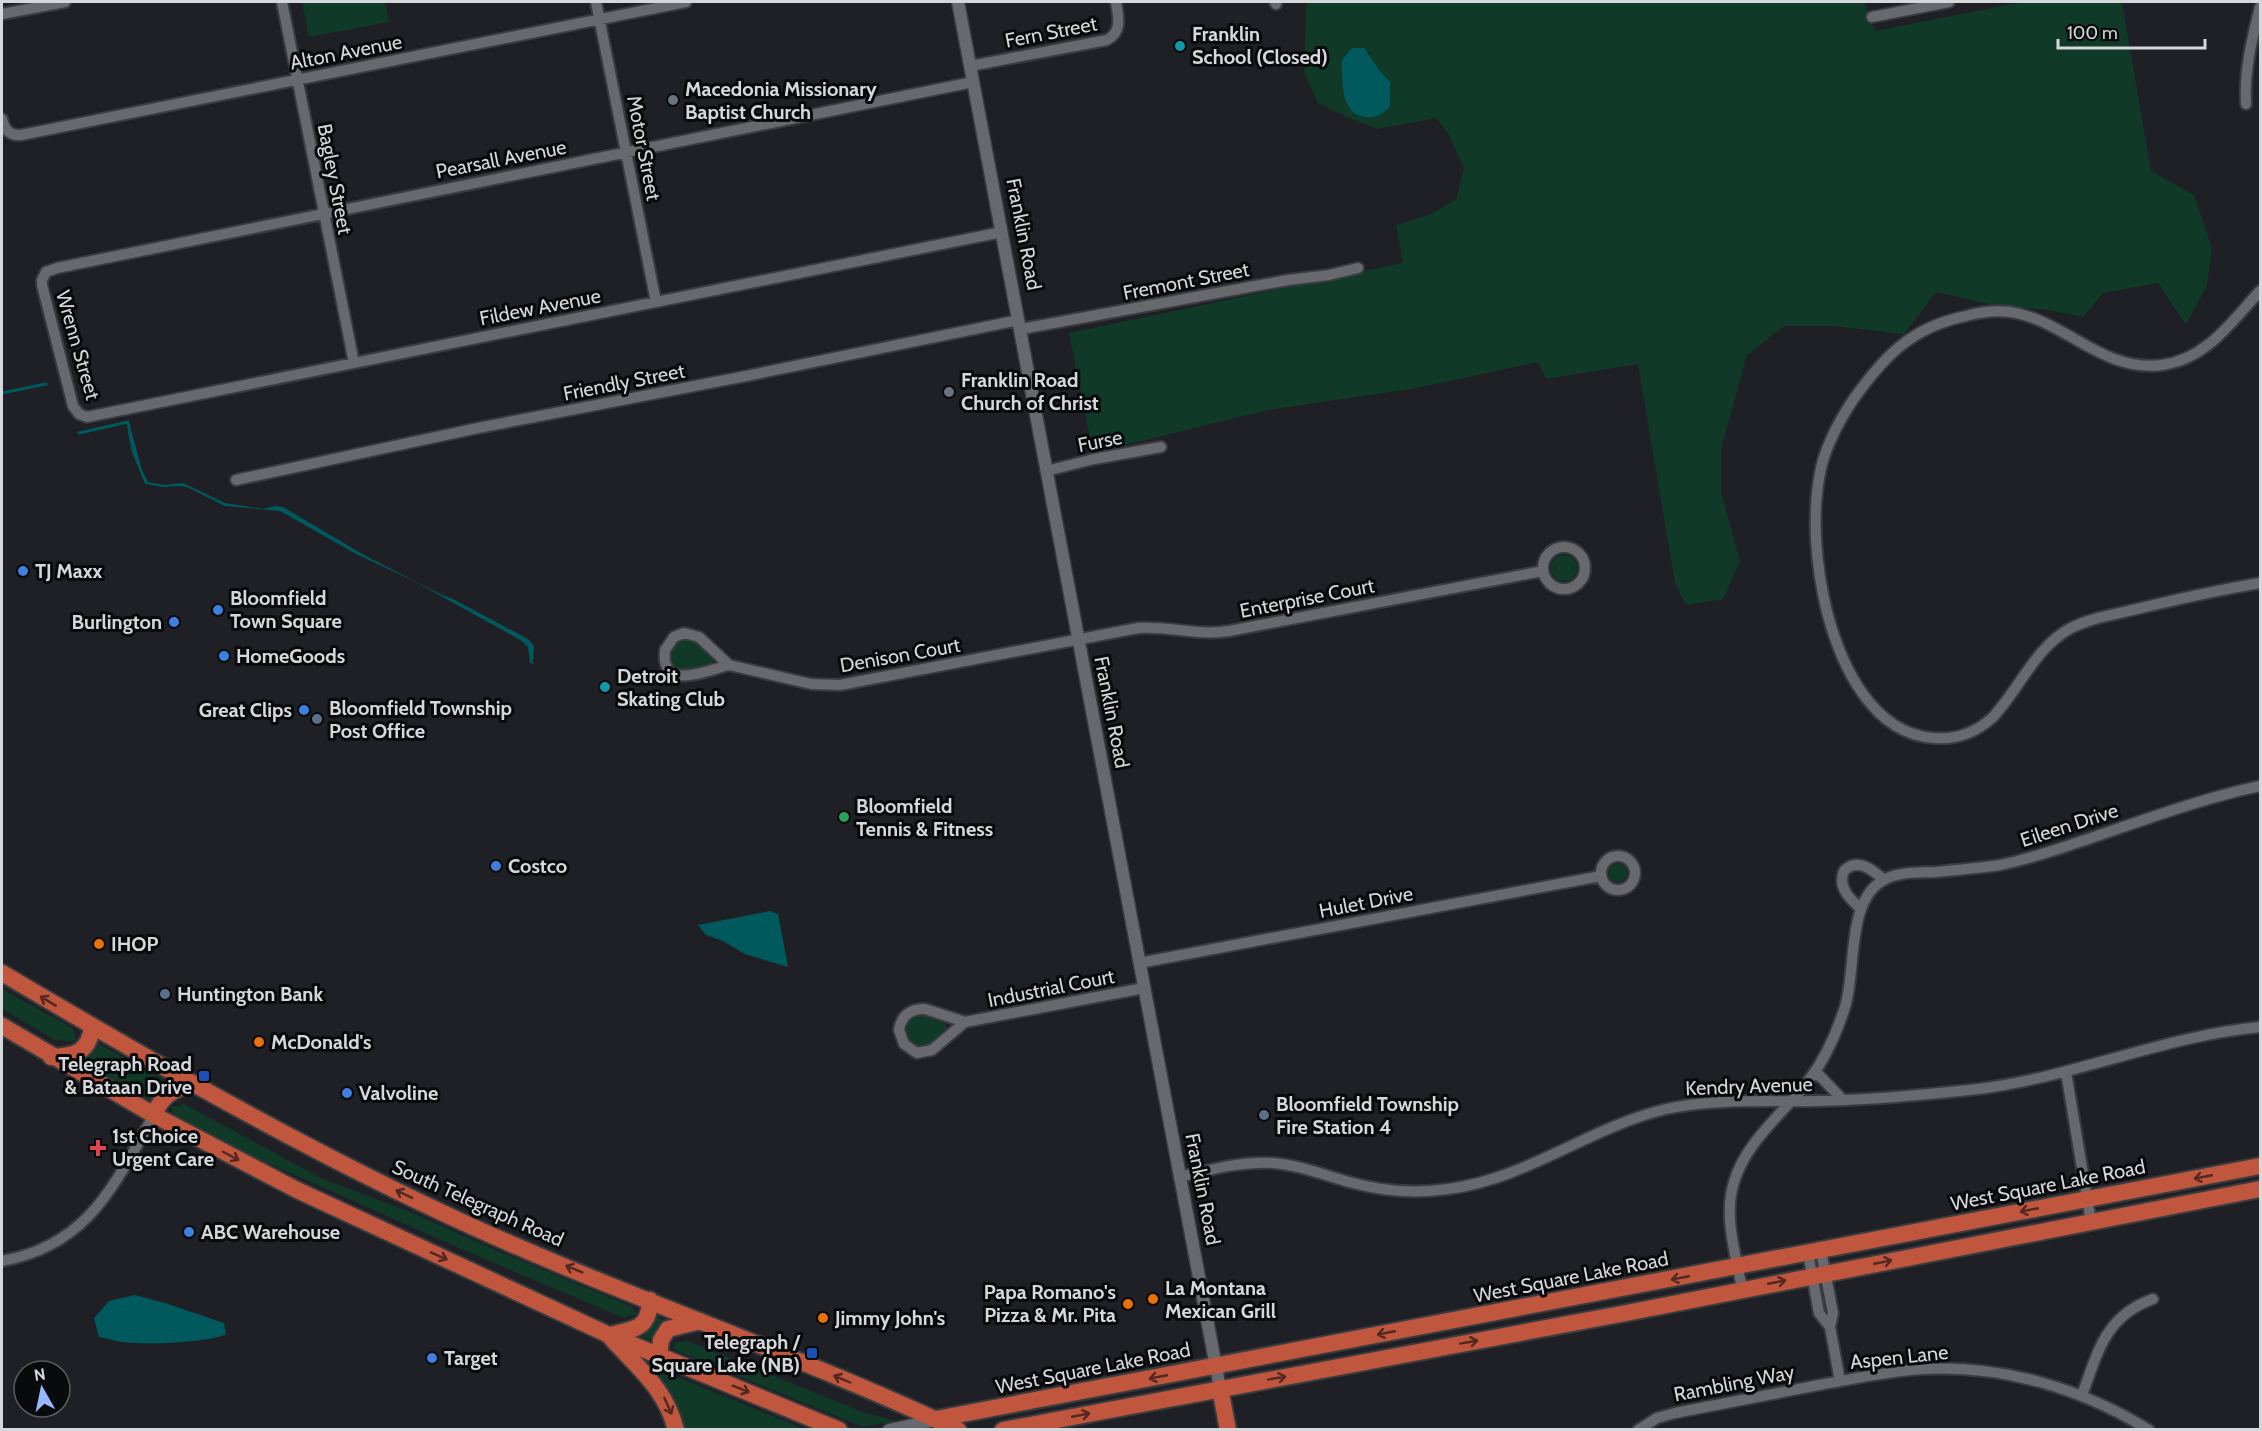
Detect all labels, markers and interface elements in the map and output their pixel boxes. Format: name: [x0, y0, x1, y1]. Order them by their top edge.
street label: Fern Street: [1003, 11, 1099, 53]
scale bar: [2058, 12, 2205, 50]
place label: Franklin School (Closed): [1192, 22, 1328, 69]
text: 100 m: [2067, 22, 2118, 44]
street label: Alton Avenue: [288, 29, 404, 75]
marker: Franklin School (Closed): [1173, 39, 1187, 53]
place label: Macedonia Missionary Baptist Church: [685, 77, 877, 124]
street label: Motor Street: [622, 93, 666, 203]
marker: Macedonia Missionary Baptist Church: [666, 93, 680, 107]
street label: Bagley Street: [313, 122, 358, 237]
street label: Pearsall Avenue: [434, 135, 568, 183]
street label: Franklin Road: [1001, 176, 1047, 292]
street label: Fremont Street: [1121, 257, 1251, 305]
street label: Fildew Avenue: [477, 283, 603, 331]
street label: Wrenn Street: [51, 287, 105, 403]
street label: Friendly Street: [561, 358, 687, 406]
place label: Franklin Road Church of Christ: [961, 368, 1099, 415]
marker: Franklin Road Church of Christ: [942, 385, 956, 399]
street label: Furse: [1076, 425, 1124, 457]
place label: TJ Maxx: [35, 559, 103, 583]
marker: TJ Maxx: [16, 564, 30, 578]
street label: Enterprise Court: [1238, 573, 1377, 623]
place label: Bloomfield Town Square: [230, 586, 342, 633]
marker: Bloomfield Town Square: [211, 603, 225, 617]
place label: Burlington: [72, 610, 162, 634]
marker: Burlington: [167, 615, 181, 629]
street label: Denison Court: [838, 633, 962, 677]
place label: HomeGoods: [236, 644, 345, 668]
marker: HomeGoods: [217, 649, 231, 663]
street label: Franklin Road: [1089, 654, 1135, 770]
place label: Detroit Skating Club: [617, 664, 725, 711]
marker: Detroit Skating Club: [598, 680, 612, 694]
place label: Bloomfield Township Post Office: [329, 696, 512, 743]
place label: Great Clips: [199, 698, 292, 722]
marker: Great Clips: [297, 703, 311, 717]
marker: Bloomfield Township Post Office: [310, 712, 324, 726]
place label: Bloomfield Tennis & Fitness: [856, 794, 993, 841]
street label: Eileen Drive: [2017, 798, 2121, 852]
marker: Bloomfield Tennis & Fitness: [837, 810, 851, 824]
place label: Costco: [508, 854, 567, 878]
marker: Costco: [489, 859, 503, 873]
street label: Hulet Drive: [1317, 881, 1415, 923]
place label: IHOP: [111, 932, 158, 956]
marker: IHOP: [92, 937, 106, 951]
street label: Industrial Court: [986, 964, 1117, 1012]
place label: Huntington Bank: [177, 982, 323, 1006]
marker: Huntington Bank: [158, 987, 172, 1001]
one-way arrow: [40, 994, 57, 1006]
place label: McDonald's: [271, 1030, 372, 1054]
marker: McDonald's: [252, 1035, 266, 1049]
place label: Telegraph Road & Bataan Drive: [58, 1052, 192, 1099]
marker: Telegraph Road & Bataan Drive: [197, 1069, 211, 1083]
street label: Kendry Avenue: [1685, 1072, 1813, 1100]
place label: Valvoline: [359, 1081, 438, 1105]
marker: Valvoline: [340, 1086, 354, 1100]
place label: Bloomfield Township Fire Station 4: [1276, 1092, 1459, 1139]
marker: Bloomfield Township Fire Station 4: [1257, 1108, 1271, 1122]
place label: 1st Choice Urgent Care: [112, 1124, 214, 1171]
street label: Franklin Road: [1180, 1131, 1226, 1247]
marker: 1st Choice Urgent Care: [89, 1139, 107, 1157]
one-way arrow: [221, 1151, 239, 1162]
street label: South Telegraph Road: [389, 1154, 567, 1252]
street label: West Square Lake Road: [1949, 1154, 2147, 1216]
one-way arrow: [2194, 1172, 2213, 1183]
one-way arrow: [395, 1187, 413, 1199]
one-way arrow: [2020, 1205, 2039, 1216]
place label: ABC Warehouse: [201, 1220, 340, 1244]
marker: ABC Warehouse: [182, 1225, 196, 1239]
street label: West Square Lake Road: [1472, 1246, 1670, 1308]
one-way arrow: [429, 1251, 447, 1262]
one-way arrow: [1872, 1256, 1892, 1267]
one-way arrow: [566, 1263, 584, 1274]
one-way arrow: [1671, 1273, 1691, 1284]
place label: La Montana Mexican Grill: [1165, 1276, 1276, 1323]
one-way arrow: [1767, 1276, 1786, 1288]
place label: Papa Romano's Pizza & Mr. Pita: [984, 1280, 1116, 1327]
marker: La Montana Mexican Grill: [1146, 1292, 1160, 1306]
marker: Papa Romano's Pizza & Mr. Pita: [1121, 1297, 1135, 1311]
place label: Jimmy John's: [834, 1306, 945, 1330]
marker: Jimmy John's: [816, 1311, 830, 1325]
one-way arrow: [1376, 1328, 1396, 1339]
place label: Telegraph / Square Lake (NB): [652, 1330, 801, 1377]
one-way arrow: [1459, 1336, 1478, 1347]
street label: West Square Lake Road: [994, 1337, 1192, 1399]
street label: Aspen Lane: [1849, 1340, 1949, 1374]
place label: Target: [444, 1346, 498, 1370]
marker: Telegraph / Square Lake (NB): [805, 1346, 819, 1360]
marker: Target: [425, 1351, 439, 1365]
north arrow: [12, 1359, 72, 1419]
street label: Rambling Way: [1672, 1360, 1796, 1406]
text: N: [33, 1364, 47, 1385]
one-way arrow: [1148, 1372, 1168, 1383]
one-way arrow: [1267, 1372, 1287, 1383]
one-way arrow: [833, 1373, 851, 1384]
one-way arrow: [731, 1384, 749, 1395]
one-way arrow: [663, 1396, 674, 1415]
one-way arrow: [1071, 1409, 1090, 1420]

